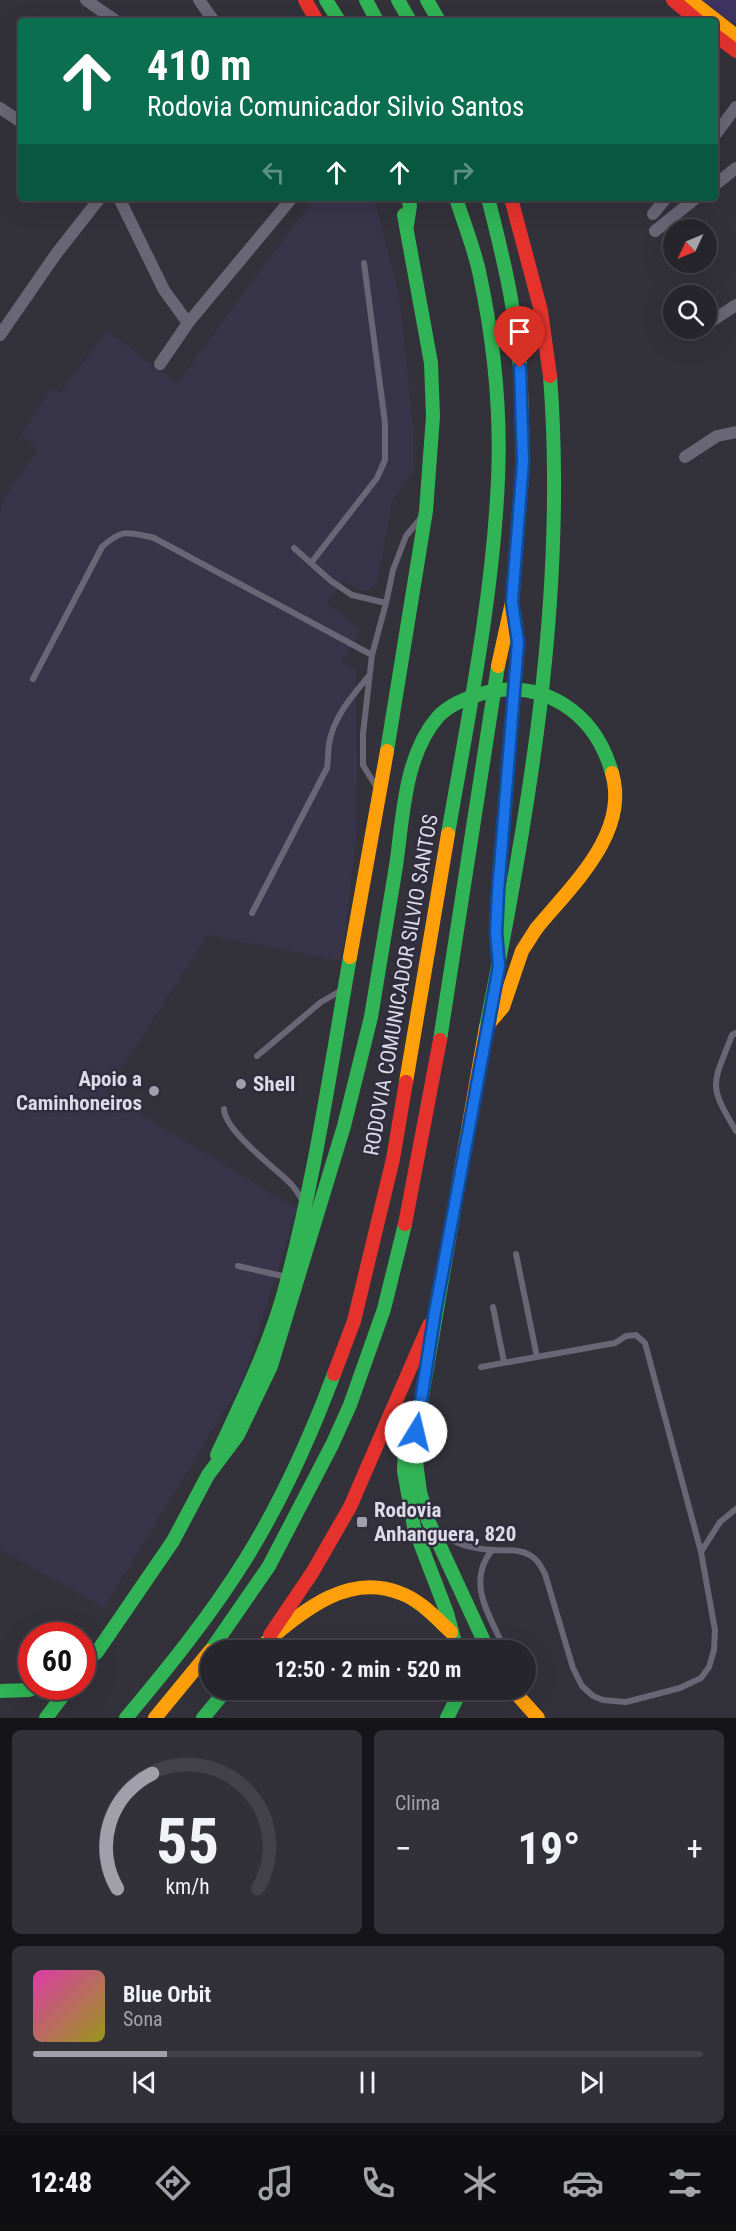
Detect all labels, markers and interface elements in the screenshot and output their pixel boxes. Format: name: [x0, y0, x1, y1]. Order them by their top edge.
text: 410 m: [147, 41, 252, 90]
icon: ahead: [48, 42, 126, 120]
text: Rodovia Comunicador Silvio Santos: [147, 91, 524, 123]
icon: left: [257, 156, 290, 189]
icon: ahead: [320, 156, 353, 189]
icon: ahead: [383, 156, 416, 189]
icon: right: [446, 156, 479, 189]
north arrow: [663, 219, 717, 273]
map controls: [663, 219, 717, 339]
button: search: [663, 285, 717, 339]
pin: [494, 306, 545, 368]
icon: arrive: [503, 315, 536, 348]
street label: RODOVIA COMUNICADOR SILVIO SANTOS: [359, 812, 443, 1157]
place label: Apoio a Caminhoneiros: [16, 1067, 142, 1115]
place label: Shell: [253, 1072, 295, 1096]
marker: Shell: [234, 1077, 248, 1091]
marker: Apoio a Caminhoneiros: [147, 1084, 161, 1098]
position arrow: [384, 1400, 448, 1464]
place label: Rodovia Anhanguera, 820: [374, 1498, 516, 1546]
marker: Rodovia Anhanguera, 820: [355, 1515, 369, 1529]
speed limit sign: 60: [18, 1622, 96, 1700]
text: 12:50 · 2 min · 520 m: [275, 1657, 461, 1682]
text: Clima: [395, 1791, 440, 1815]
text: 55: [155, 1805, 219, 1878]
text: 19°: [518, 1822, 581, 1875]
text: −: [395, 1829, 412, 1868]
text: +: [687, 1829, 703, 1868]
text: km/h: [165, 1874, 209, 1899]
text: Blue Orbit: [123, 1982, 211, 2007]
text: Sona: [123, 2007, 163, 2031]
icon: previous: [128, 2066, 161, 2099]
icon: pause: [351, 2066, 384, 2099]
icon: next: [575, 2066, 608, 2099]
icon: directions: [152, 2162, 194, 2204]
icon: music: [255, 2162, 297, 2204]
icon: phone: [357, 2162, 399, 2204]
icon: climate: [459, 2162, 501, 2204]
icon: car: [562, 2162, 604, 2204]
icon: filters: [664, 2162, 706, 2204]
text: 12:48: [30, 2167, 92, 2199]

